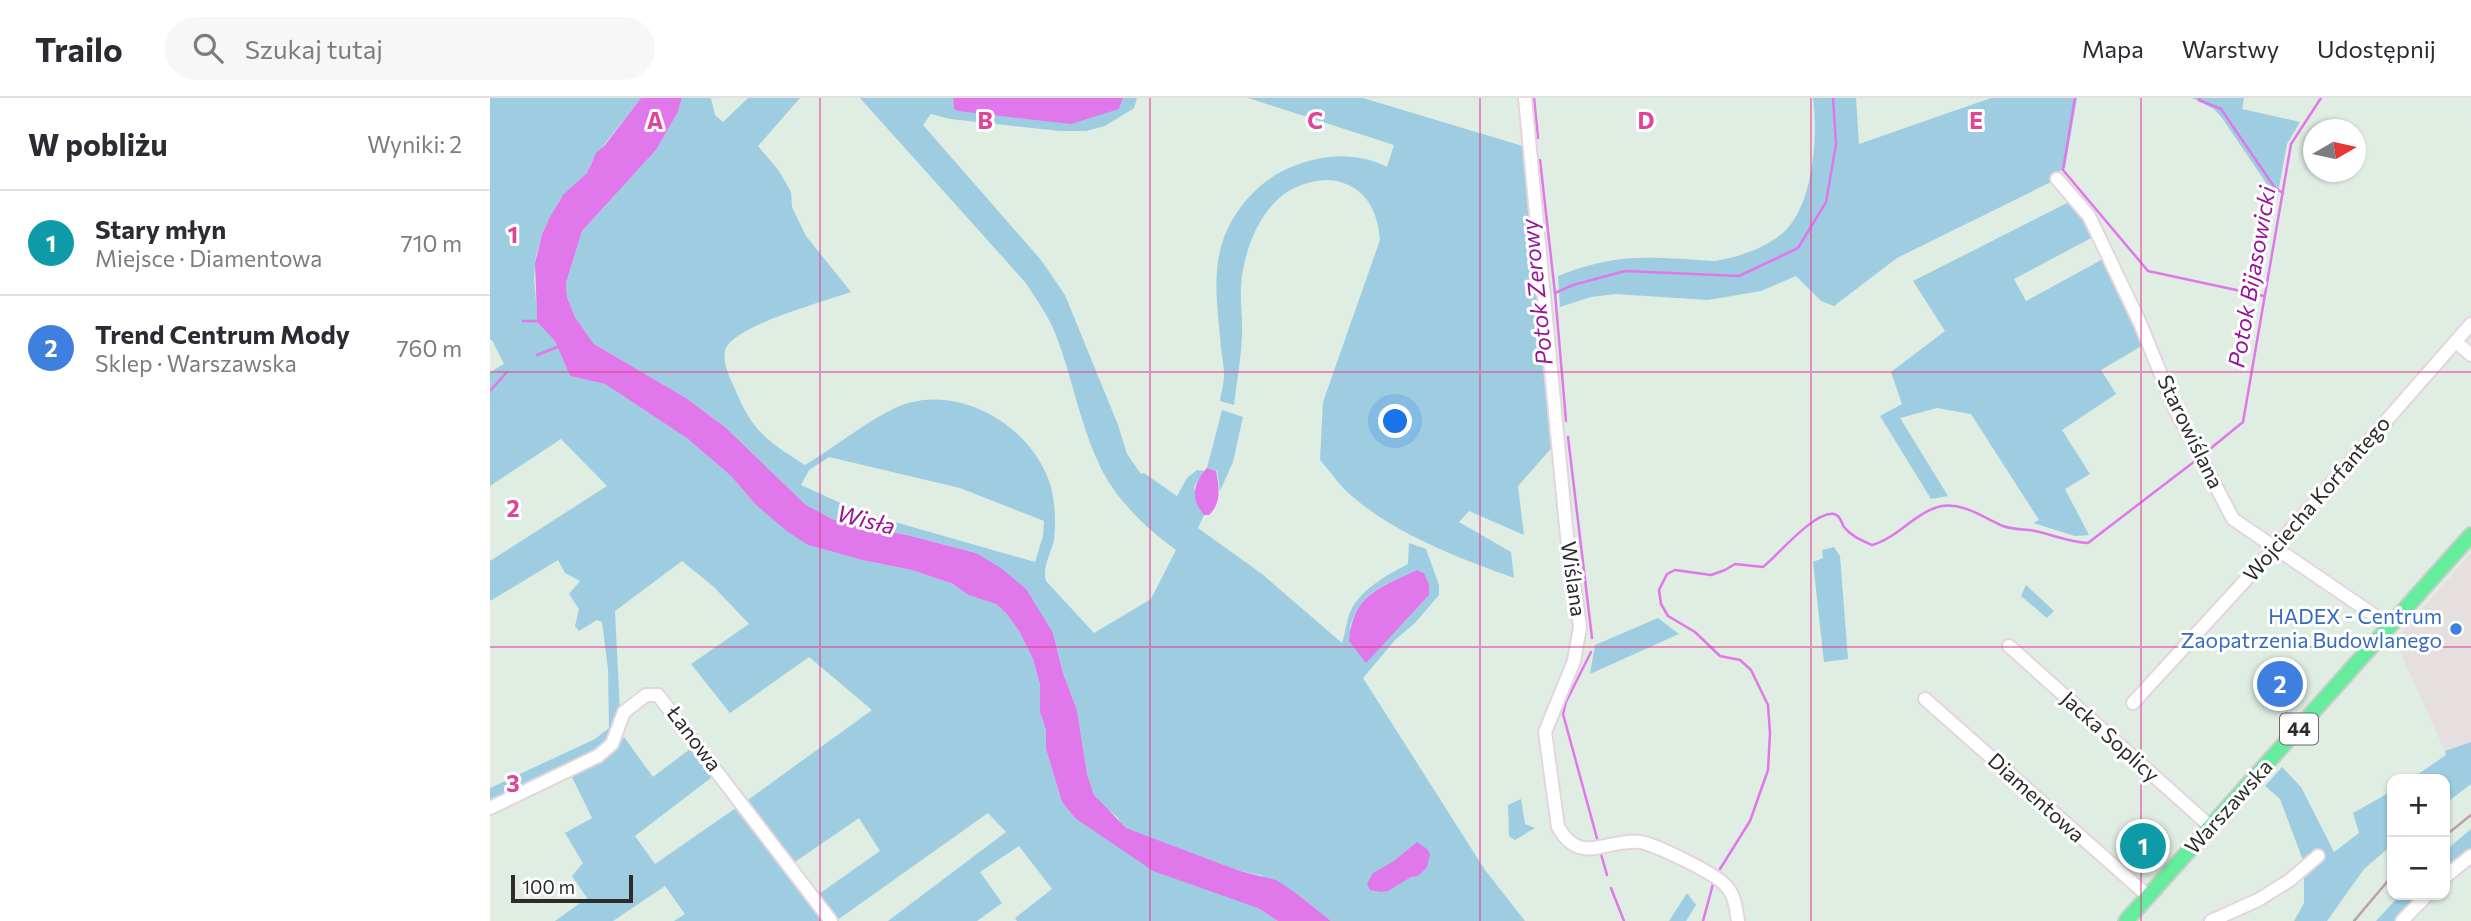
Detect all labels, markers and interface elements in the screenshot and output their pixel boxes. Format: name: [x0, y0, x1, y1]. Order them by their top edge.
search box: [165, 17, 655, 80]
text: Trailo: [35, 28, 123, 69]
icon: search: [189, 29, 227, 67]
text: Szukaj tutaj: [245, 33, 383, 64]
text: Mapa: [2082, 34, 2144, 63]
text: Warstwy: [2182, 34, 2279, 63]
text: Udostępnij: [2317, 34, 2436, 63]
text: A: [647, 106, 664, 134]
text: B: [977, 106, 993, 134]
text: C: [1307, 106, 1323, 134]
text: D: [1638, 106, 1655, 134]
text: E: [1969, 106, 1983, 134]
north arrow: [2303, 119, 2366, 182]
text: W pobliżu: [28, 125, 168, 162]
text: Wyniki: 2: [367, 130, 462, 158]
water label: Potok Bijasowicki: [2221, 183, 2281, 370]
text: Stary młyn: [95, 213, 226, 244]
water label: Potok Zerowy: [1514, 216, 1558, 367]
text: 1: [508, 220, 518, 248]
text: 1: [46, 229, 56, 257]
text: 710 m: [401, 229, 462, 257]
text: Miejsce · Diamentowa: [95, 244, 322, 272]
text: Trend Centrum Mody: [95, 318, 350, 349]
text: 2: [44, 334, 58, 362]
text: 760 m: [396, 334, 462, 362]
text: Sklep · Warszawska: [95, 349, 297, 377]
street label: Starowiślana: [2153, 371, 2230, 492]
your location: [1378, 404, 1412, 438]
street label: Wojciecha Korfantego: [2237, 410, 2394, 586]
text: 2: [506, 494, 520, 522]
water label: Wisła: [834, 498, 898, 540]
street label: Wiślana: [1557, 540, 1592, 618]
place label: HADEX - Centrum Zaopatrzenia Budowlanego: [2181, 603, 2442, 652]
marker: HADEX - Centrum Zaopatrzenia Budowlanego: [2448, 621, 2464, 637]
pin: 2: [2257, 658, 2303, 710]
street label: Jacka Soplicy: [2057, 685, 2165, 786]
street label: Łanowa: [662, 700, 728, 776]
road number: 44: [2280, 714, 2318, 744]
street label: Diamentowa: [1983, 747, 2091, 847]
street label: Warszawska: [2179, 754, 2277, 858]
text: 3: [506, 769, 520, 797]
map controls: [2387, 774, 2450, 900]
button: +: [2387, 774, 2450, 837]
pin: 1: [2120, 820, 2166, 872]
button: −: [2387, 837, 2450, 900]
scale bar: [511, 872, 634, 904]
text: 100 m: [522, 875, 575, 898]

